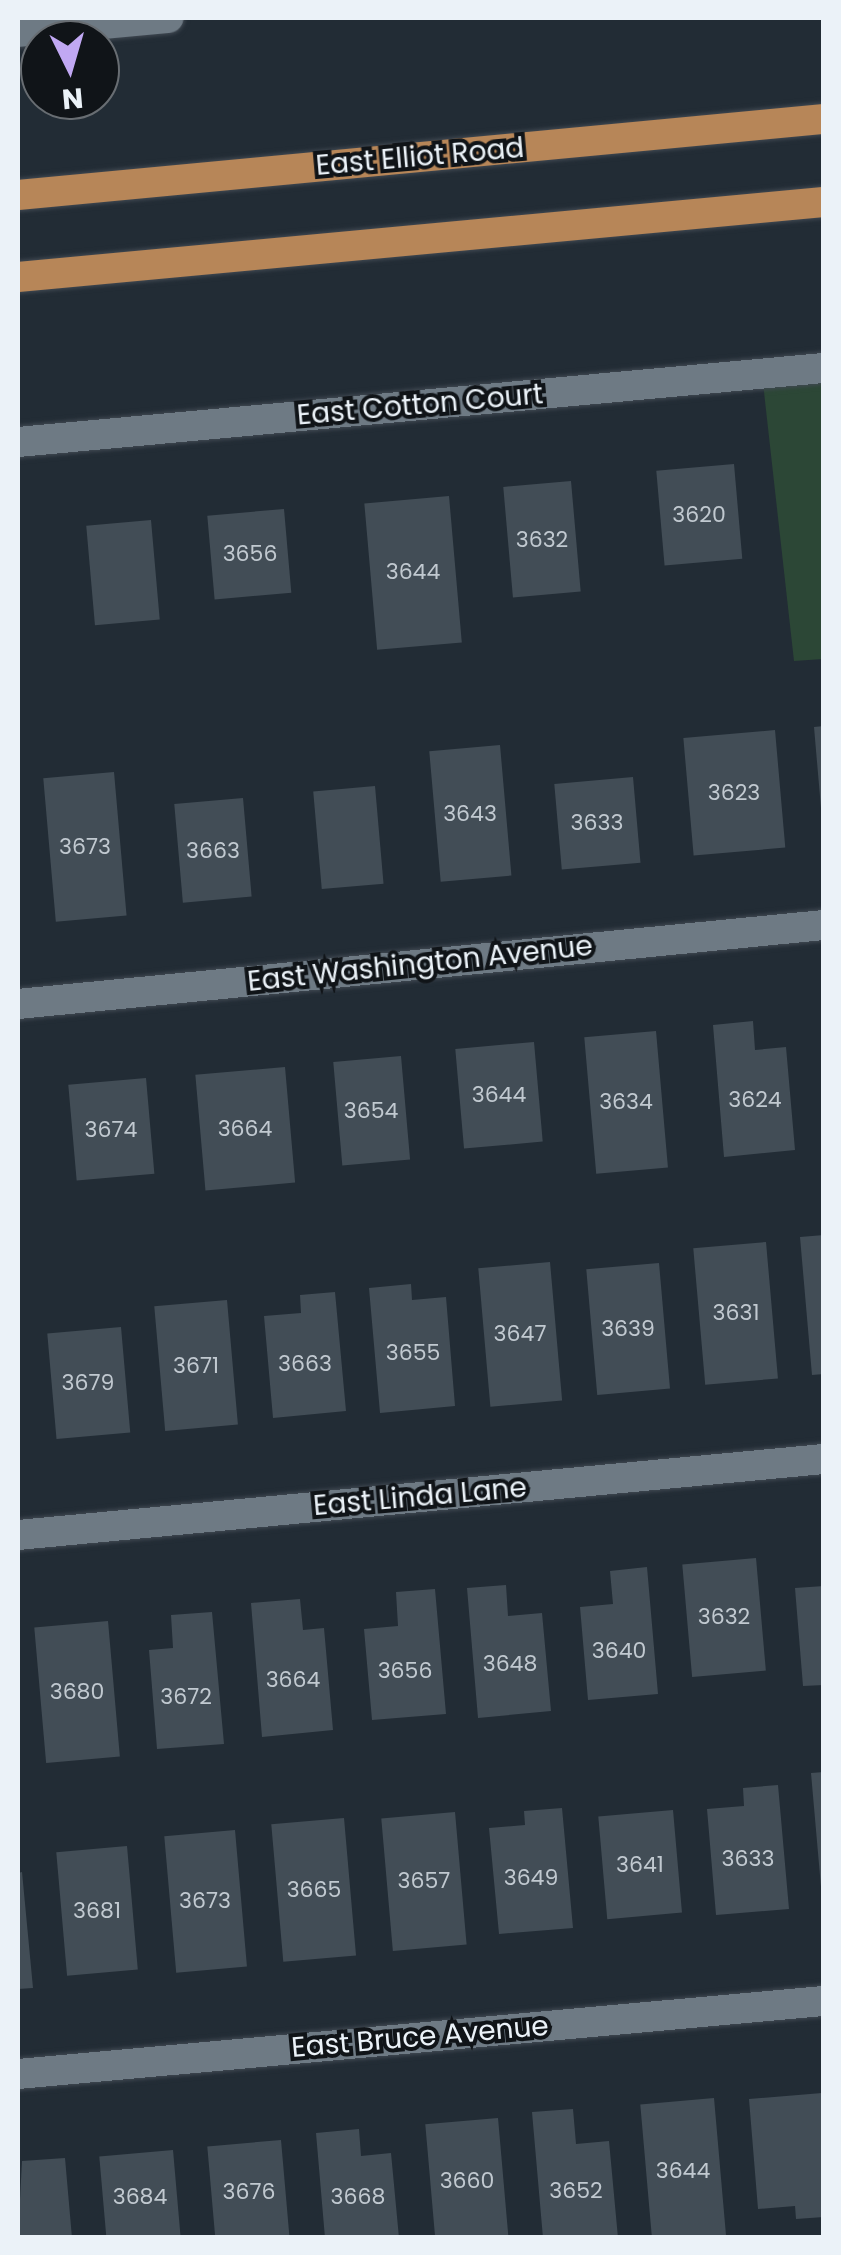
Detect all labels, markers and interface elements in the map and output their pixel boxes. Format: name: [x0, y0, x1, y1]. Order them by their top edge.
north arrow: [20, 20, 120, 120]
text: N: [60, 78, 85, 119]
street label: East Elliot Road: [314, 131, 526, 183]
street label: East Cotton Court: [296, 378, 544, 432]
house number: 3620: [672, 502, 726, 528]
house number: 3632: [516, 527, 568, 553]
house number: 3656: [223, 541, 277, 567]
house number: 3644: [386, 559, 440, 585]
house number: 3623: [708, 780, 760, 806]
house number: 3643: [443, 801, 497, 827]
house number: 3633: [571, 810, 623, 836]
house number: 3673: [59, 834, 111, 860]
house number: 3663: [186, 838, 240, 864]
street label: East Washington Avenue: [246, 929, 594, 999]
house number: 3644: [472, 1082, 526, 1108]
house number: 3624: [728, 1087, 782, 1113]
house number: 3634: [599, 1089, 653, 1115]
house number: 3654: [344, 1098, 398, 1124]
house number: 3664: [218, 1116, 272, 1142]
house number: 3674: [85, 1117, 137, 1143]
house number: 3631: [713, 1300, 759, 1326]
house number: 3639: [601, 1316, 655, 1342]
house number: 3647: [494, 1321, 546, 1347]
house number: 3655: [386, 1340, 440, 1366]
house number: 3663: [278, 1351, 332, 1377]
house number: 3671: [173, 1353, 219, 1379]
house number: 3679: [62, 1370, 114, 1396]
street label: East Linda Lane: [312, 1471, 528, 1523]
house number: 3632: [698, 1604, 750, 1630]
house number: 3640: [592, 1638, 646, 1664]
house number: 3648: [483, 1651, 537, 1677]
house number: 3656: [378, 1658, 432, 1684]
house number: 3664: [266, 1667, 320, 1693]
house number: 3680: [50, 1679, 104, 1705]
house number: 3672: [160, 1684, 212, 1710]
house number: 3633: [722, 1846, 774, 1872]
house number: 3641: [616, 1852, 664, 1878]
house number: 3649: [504, 1865, 558, 1891]
house number: 3657: [398, 1868, 450, 1894]
house number: 3665: [287, 1877, 341, 1903]
house number: 3673: [179, 1888, 231, 1914]
house number: 3681: [73, 1898, 121, 1924]
street label: East Bruce Avenue: [290, 2009, 550, 2065]
house number: 3644: [656, 2158, 710, 2184]
house number: 3660: [440, 2168, 494, 2194]
house number: 3652: [549, 2178, 603, 2204]
house number: 3676: [223, 2179, 275, 2205]
house number: 3684: [113, 2184, 167, 2210]
house number: 3668: [331, 2184, 385, 2210]

